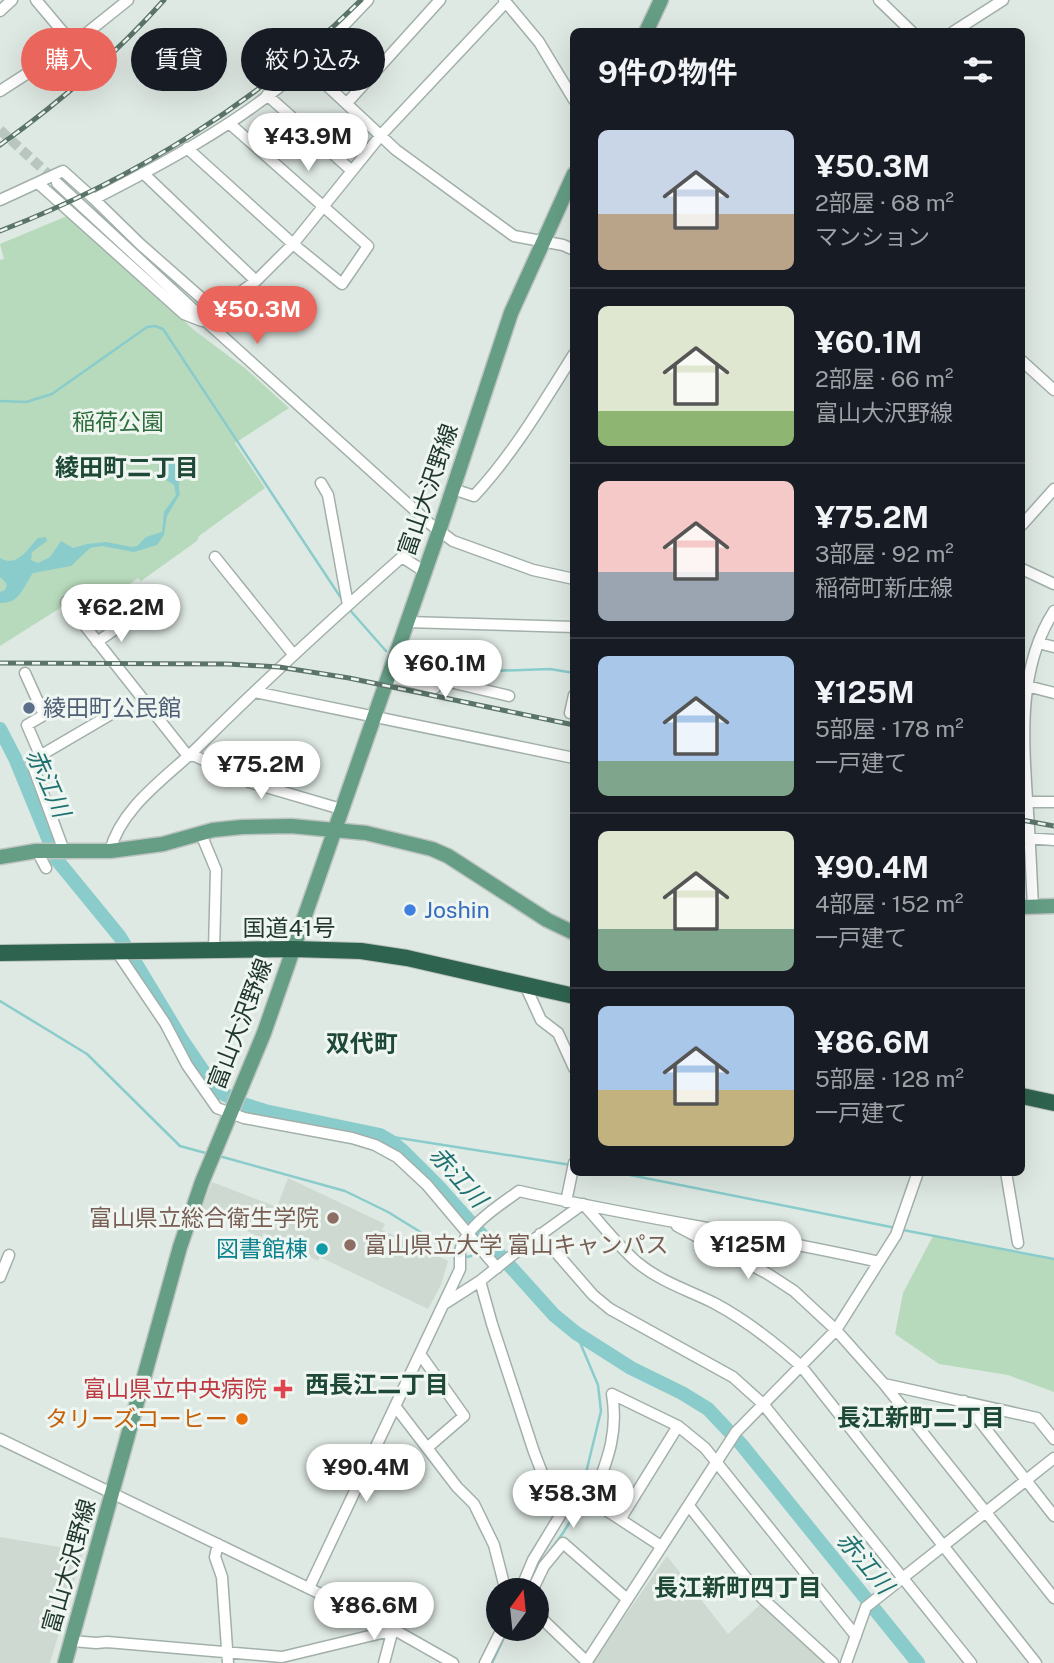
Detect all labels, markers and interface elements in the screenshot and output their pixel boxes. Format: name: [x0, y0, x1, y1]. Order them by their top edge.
chip: 購入: [21, 28, 117, 91]
chip: 賃貸: [131, 28, 227, 91]
chip: 絞り込み: [241, 28, 385, 91]
icon: filters: [959, 51, 997, 89]
text: 9件の物件: [598, 54, 738, 90]
pin: ¥43.9M: [251, 114, 365, 173]
text: ¥43.9M: [264, 122, 352, 149]
text: ¥50.3M: [815, 148, 930, 184]
icon: home: [654, 158, 738, 242]
text: 2部屋 · 68 m²: [815, 189, 954, 216]
text: マンション: [815, 223, 930, 250]
pin: ¥50.3M: [200, 286, 314, 346]
text: ¥50.3M: [213, 295, 301, 322]
text: ¥60.1M: [815, 324, 922, 360]
icon: home: [654, 334, 738, 418]
text: 2部屋 · 66 m²: [815, 365, 953, 392]
text: 富山大沢野線: [815, 399, 953, 426]
park label: 稲荷公園: [72, 408, 164, 435]
street label: 富山大沢野線: [392, 420, 463, 559]
district label: 綾田町二丁目: [55, 453, 199, 481]
text: ¥75.2M: [815, 499, 929, 535]
icon: home: [654, 509, 738, 593]
text: 3部屋 · 92 m²: [815, 540, 954, 567]
text: 稲荷町新庄線: [815, 574, 953, 601]
pin: ¥62.2M: [64, 584, 178, 644]
text: ¥62.2M: [77, 593, 165, 620]
pin: ¥60.1M: [388, 640, 502, 700]
text: ¥60.1M: [404, 649, 486, 676]
text: ¥125M: [815, 674, 914, 710]
icon: home: [654, 684, 738, 768]
place label: 綾田町公民館: [43, 694, 181, 721]
marker: 綾田町公民館: [21, 700, 37, 716]
text: 5部屋 · 178 m²: [815, 715, 964, 742]
pin: ¥75.2M: [204, 742, 318, 801]
water label: 赤江川: [21, 744, 78, 824]
text: 一戸建て: [815, 749, 907, 776]
text: ¥75.2M: [217, 750, 305, 777]
text: ¥90.4M: [815, 849, 929, 885]
icon: home: [654, 859, 738, 943]
text: 4部屋 · 152 m²: [815, 890, 964, 917]
place label: Joshin: [424, 896, 490, 923]
marker: Joshin: [402, 902, 418, 918]
street label: 国道41号: [243, 914, 335, 941]
text: 一戸建て: [815, 924, 907, 951]
street label: 富山大沢野線: [202, 955, 277, 1093]
text: ¥86.6M: [815, 1024, 930, 1060]
district label: 双代町: [326, 1029, 398, 1057]
icon: home: [654, 1034, 738, 1118]
text: 5部屋 · 128 m²: [815, 1065, 964, 1092]
text: 一戸建て: [815, 1099, 907, 1126]
water label: 赤江川: [424, 1140, 495, 1215]
place label: 富山県立総合衛生学院: [89, 1204, 319, 1231]
marker: 富山県立総合衛生学院: [325, 1210, 341, 1226]
pin: ¥125M: [699, 1222, 797, 1281]
text: ¥125M: [710, 1230, 786, 1257]
place label: 富山県立大学 富山キャンパス: [364, 1231, 669, 1258]
place label: 図書館棟: [216, 1235, 308, 1262]
marker: 富山県立大学 富山キャンパス: [342, 1237, 358, 1253]
marker: 図書館棟: [314, 1241, 330, 1257]
district label: 西長江二丁目: [305, 1370, 449, 1398]
place label: 富山県立中央病院: [83, 1375, 267, 1402]
marker: 富山県立中央病院: [273, 1379, 293, 1399]
district label: 長江新町二丁目: [837, 1403, 1005, 1431]
place label: タリーズコーヒー: [45, 1405, 228, 1432]
marker: タリーズコーヒー: [234, 1411, 250, 1427]
pin: ¥90.4M: [309, 1444, 423, 1504]
text: ¥90.4M: [322, 1453, 410, 1480]
pin: ¥58.3M: [516, 1470, 630, 1530]
text: ¥58.3M: [529, 1479, 617, 1506]
street label: 富山大沢野線: [37, 1496, 101, 1636]
water label: 赤江川: [832, 1526, 902, 1601]
district label: 長江新町四丁目: [654, 1573, 822, 1601]
north arrow: [486, 1578, 550, 1642]
map controls: [486, 1578, 549, 1641]
pin: ¥86.6M: [317, 1582, 431, 1642]
text: ¥86.6M: [330, 1591, 418, 1618]

